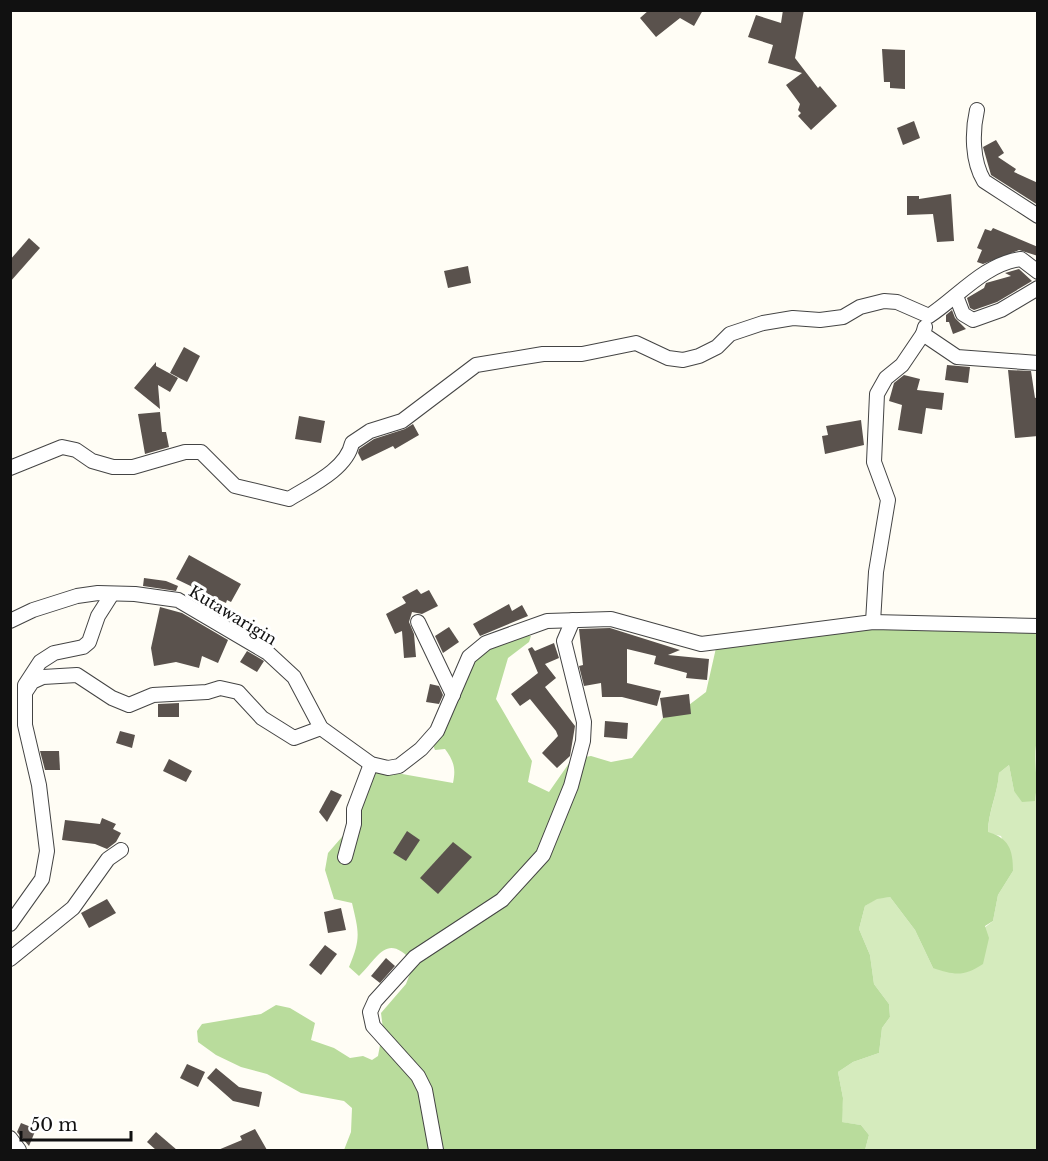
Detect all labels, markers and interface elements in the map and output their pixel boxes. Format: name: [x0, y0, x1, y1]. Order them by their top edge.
street label: Kutawarigin: [185, 581, 281, 649]
scale bar: [21, 1104, 130, 1142]
text: 50 m: [30, 1114, 78, 1136]

